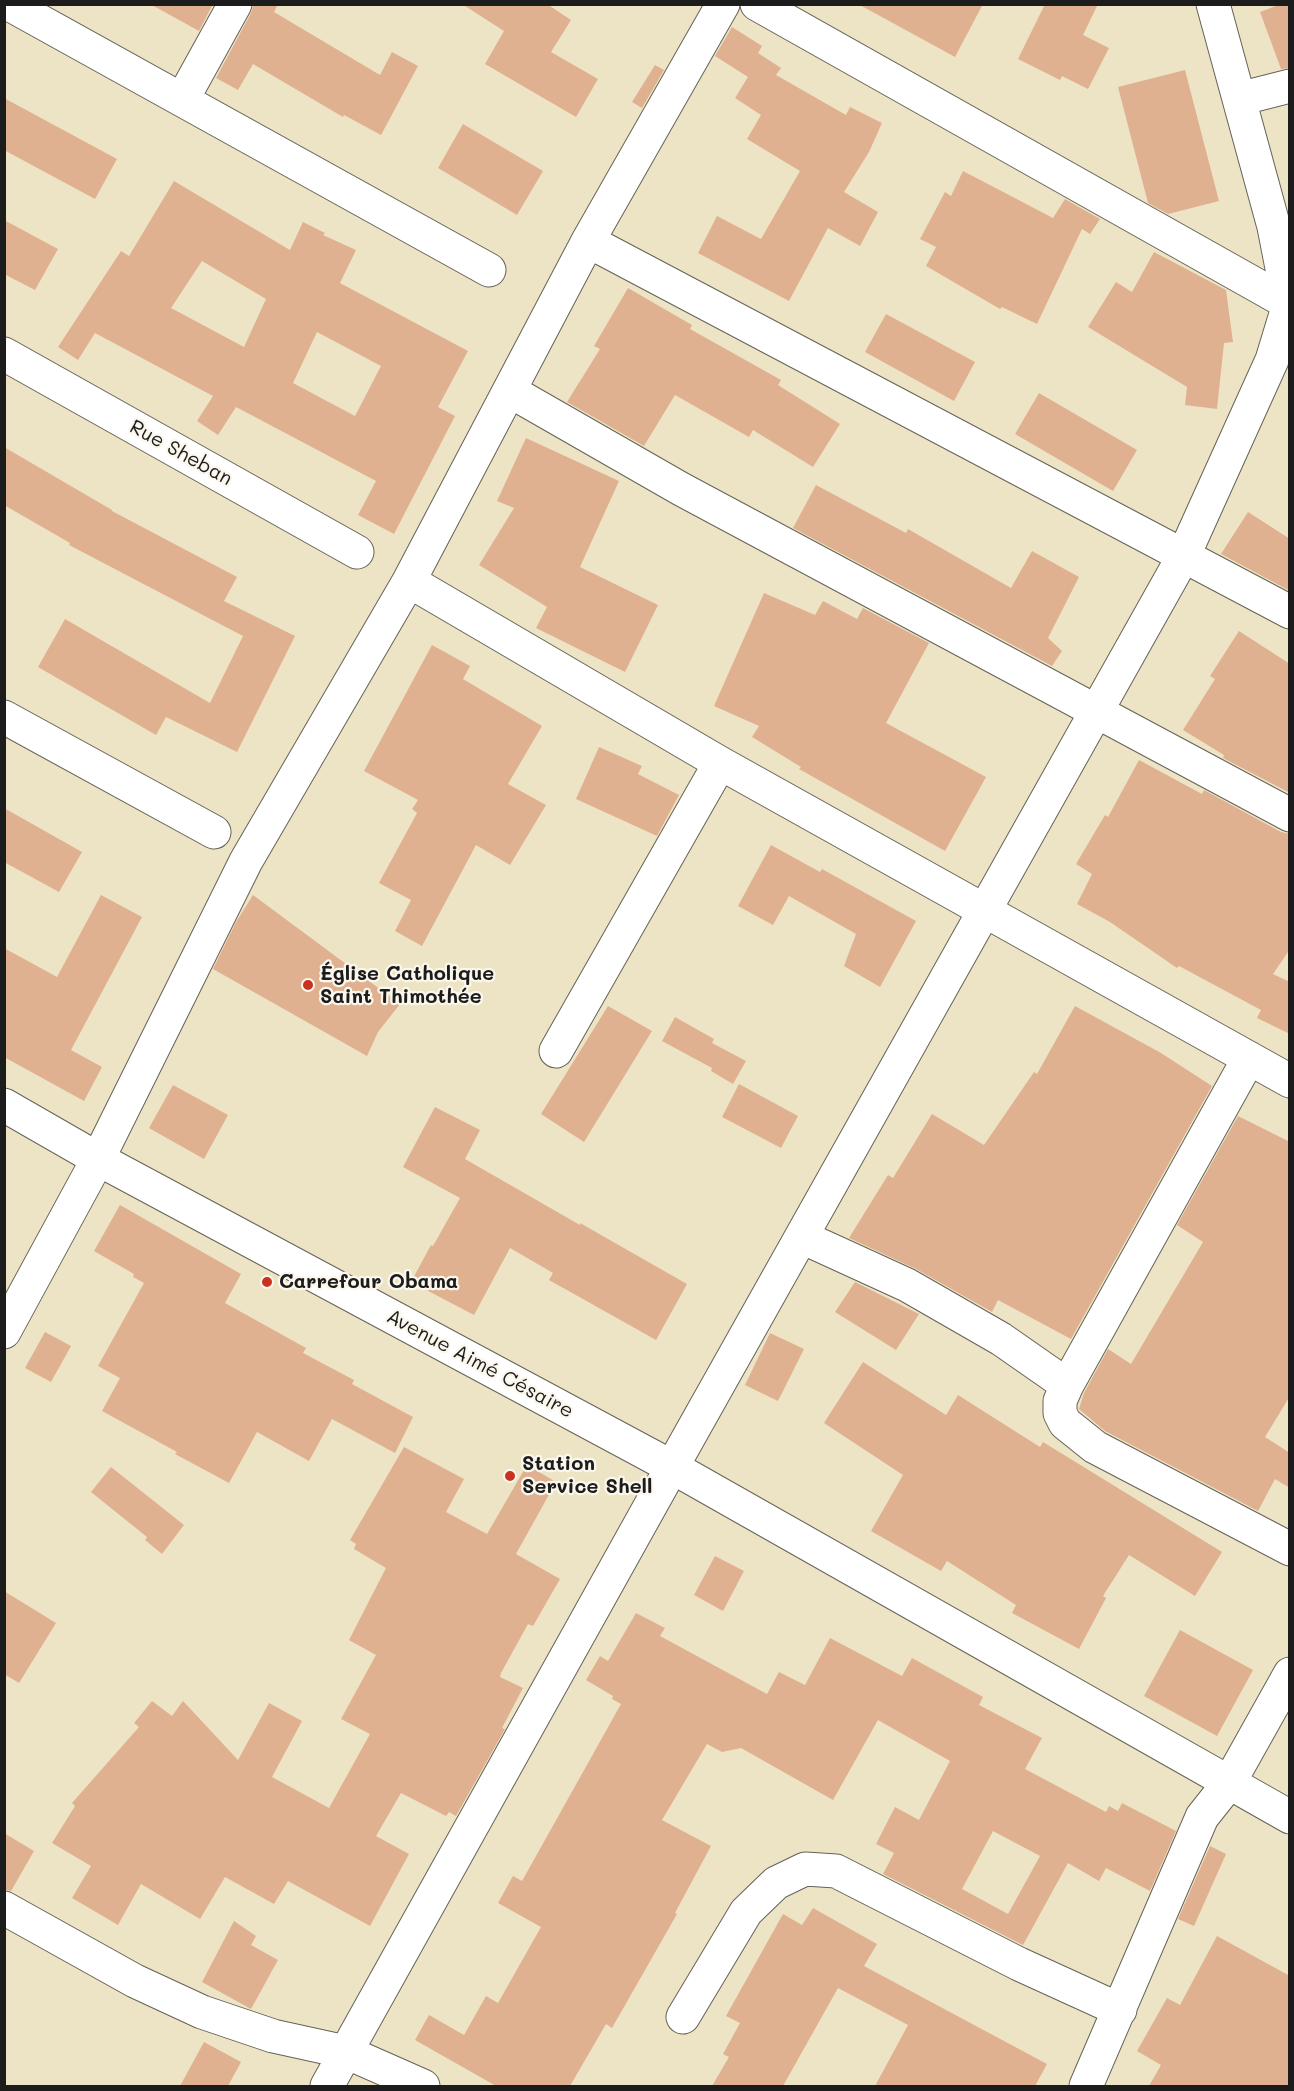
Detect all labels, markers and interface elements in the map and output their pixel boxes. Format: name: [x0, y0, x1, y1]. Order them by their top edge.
street label: Rue Sheban: [125, 415, 237, 491]
place label: Église Catholique Saint Thimothée: [320, 962, 494, 1009]
marker: Église Catholique Saint Thimothée: [301, 978, 315, 992]
place label: Carrefour Obama: [279, 1270, 458, 1294]
marker: Carrefour Obama: [260, 1275, 274, 1289]
street label: Avenue Aimé Césaire: [383, 1305, 577, 1423]
place label: Station Service Shell: [522, 1452, 652, 1499]
marker: Station Service Shell: [503, 1469, 517, 1483]

